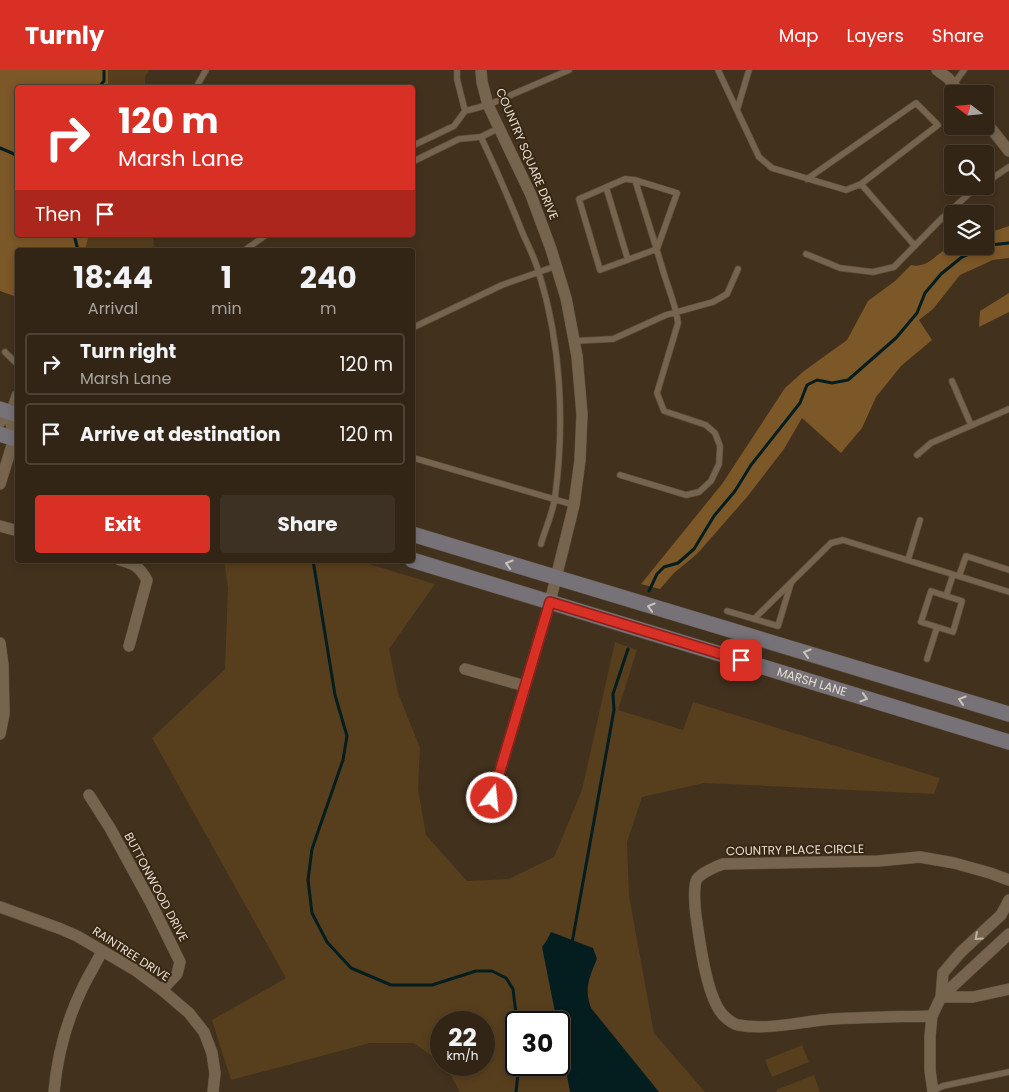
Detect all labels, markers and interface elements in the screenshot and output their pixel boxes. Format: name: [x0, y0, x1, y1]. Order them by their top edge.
text: Turnly: [25, 19, 104, 52]
text: Map: [779, 23, 819, 48]
text: Layers: [847, 23, 904, 48]
text: Share: [932, 23, 984, 48]
street label: COUNTRY SQUARE DRIVE: [492, 85, 563, 222]
north arrow: [944, 85, 994, 135]
map controls: [944, 85, 994, 255]
text: 120 m: [118, 96, 218, 145]
icon: right: [35, 105, 100, 170]
text: Marsh Lane: [118, 143, 244, 174]
button: search: [944, 145, 994, 195]
icon: arrive: [91, 200, 119, 228]
text: Then: [35, 201, 81, 228]
button: layers: [944, 205, 994, 255]
text: 18:44: [73, 256, 153, 299]
text: 1: [221, 256, 232, 299]
text: 240: [300, 256, 357, 299]
text: Arrival: [88, 297, 138, 320]
text: min: [211, 297, 242, 320]
text: m: [320, 297, 337, 320]
text: Turn right: [80, 338, 176, 365]
icon: right: [37, 350, 65, 378]
text: 120 m: [339, 351, 393, 378]
text: Marsh Lane: [80, 367, 171, 390]
icon: arrive: [37, 420, 65, 448]
text: Arrive at destination: [80, 421, 281, 448]
text: 120 m: [339, 421, 393, 448]
button: Exit: [35, 495, 210, 553]
button: Share: [220, 495, 395, 553]
one-way arrow: [506, 560, 514, 570]
one-way arrow: [647, 602, 656, 612]
pin: [720, 639, 762, 681]
icon: arrive: [727, 646, 755, 674]
one-way arrow: [803, 649, 811, 659]
street label: MARSH LANE: [775, 663, 849, 700]
one-way arrow: [860, 692, 868, 702]
one-way arrow: [959, 695, 967, 705]
position arrow: [465, 771, 517, 823]
street label: BUTTONWOOD DRIVE: [120, 829, 192, 944]
street label: COUNTRY PLACE CIRCLE: [726, 840, 864, 859]
street label: RAINTREE DRIVE: [89, 922, 173, 985]
one-way arrow: [975, 931, 984, 940]
speed limit sign: 30: [505, 1011, 570, 1076]
text: 22: [448, 1020, 477, 1055]
text: km/h: [447, 1047, 478, 1064]

